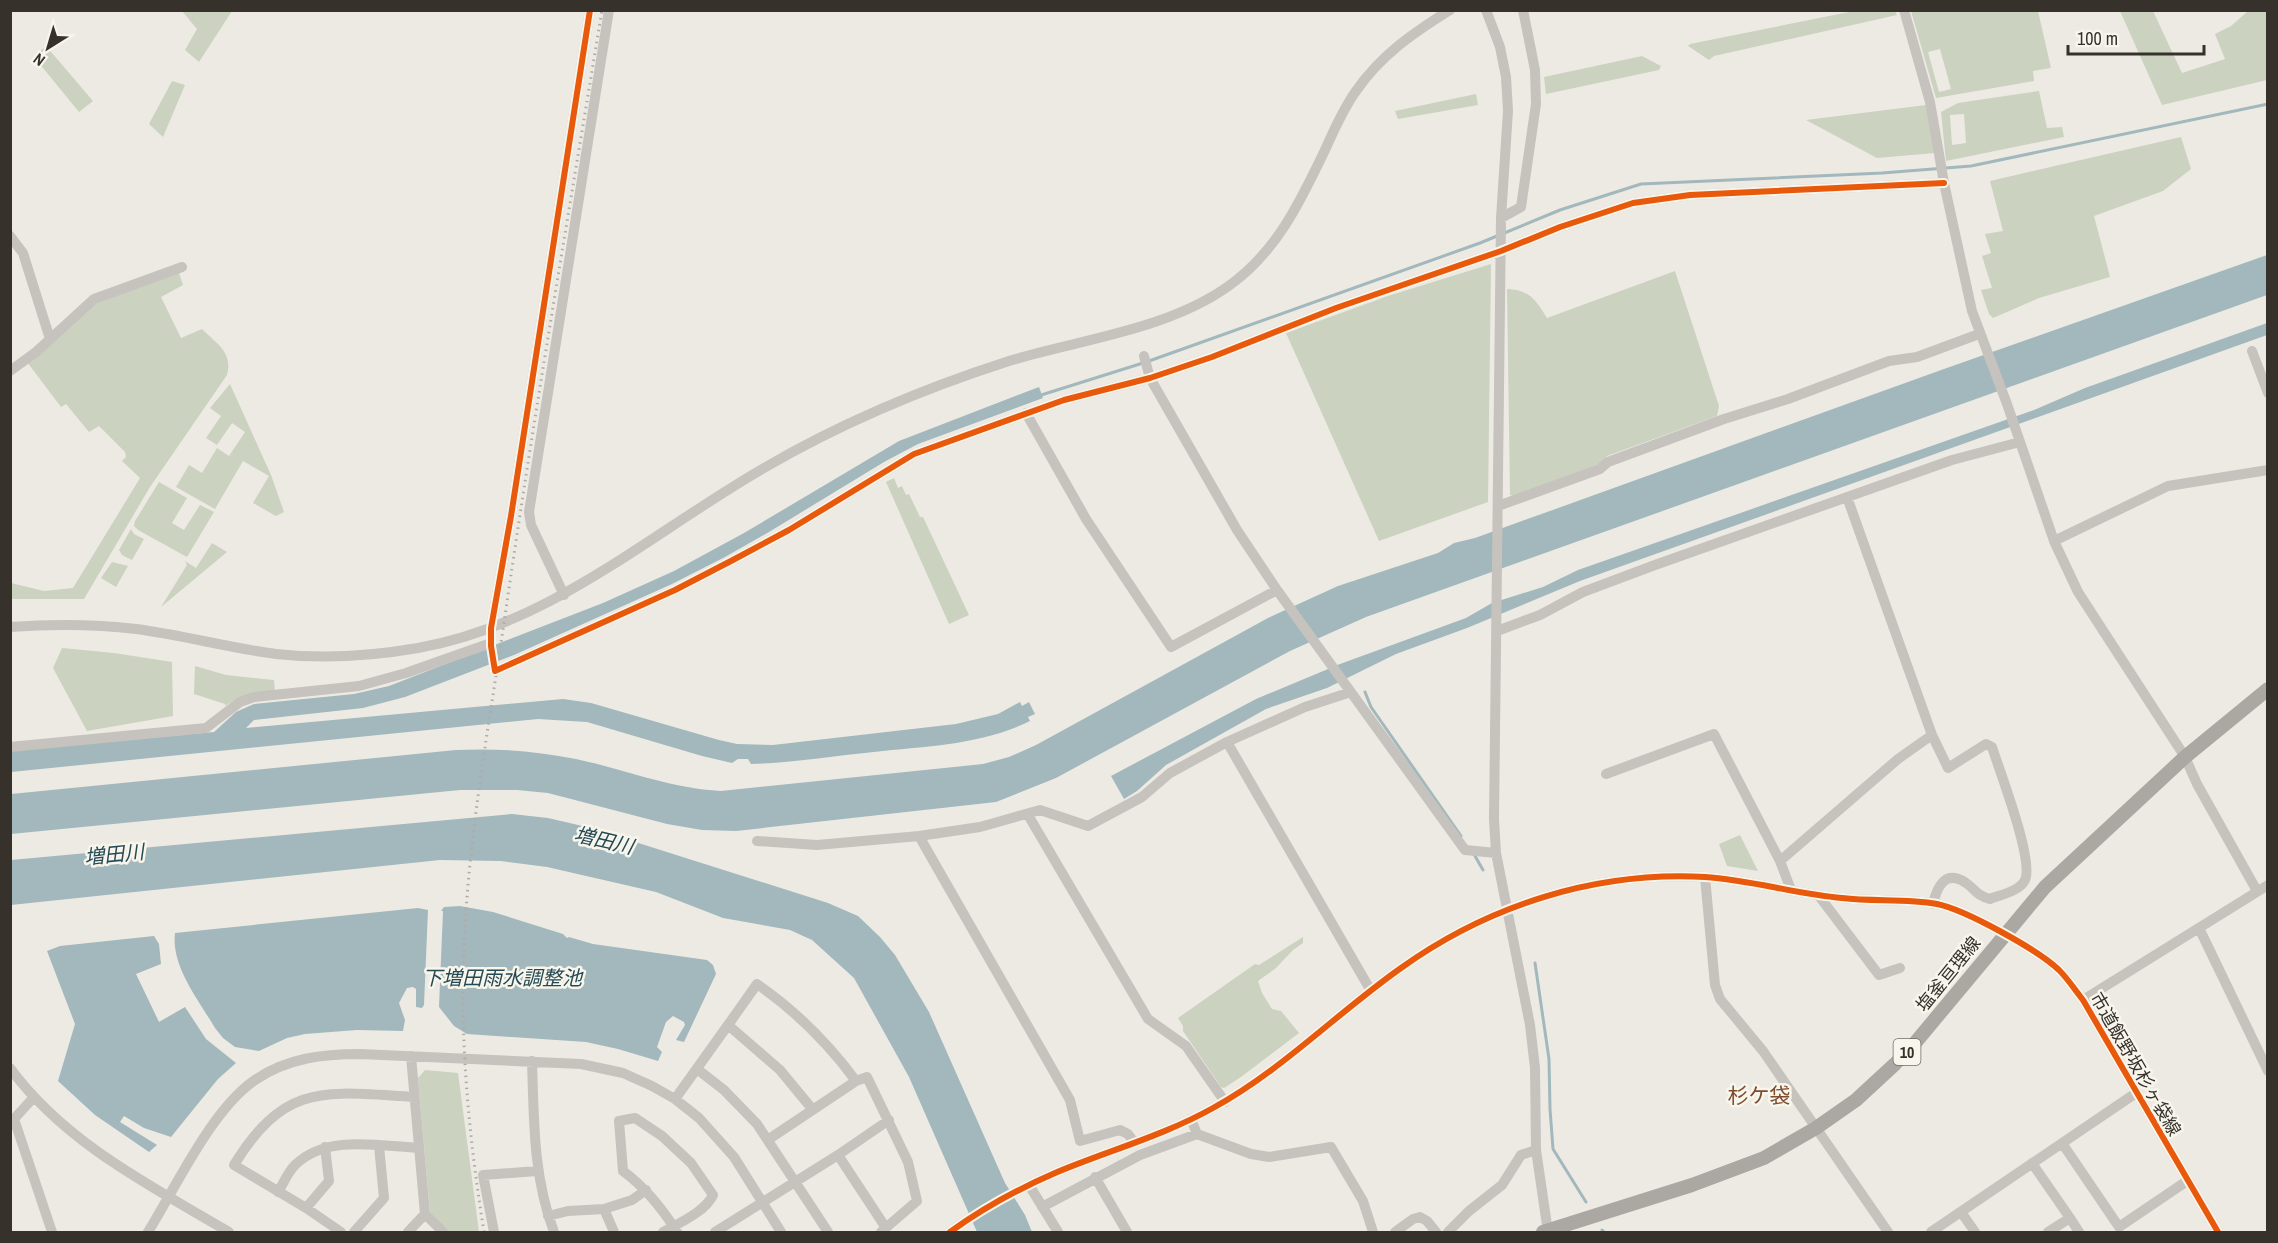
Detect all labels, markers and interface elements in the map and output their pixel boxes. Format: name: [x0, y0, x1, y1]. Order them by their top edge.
north arrow: [18, 18, 78, 78]
scale bar: [2068, 18, 2204, 56]
text: 100 m: [2077, 26, 2118, 51]
text: N: [29, 48, 49, 72]
water label: 増田川: [572, 820, 638, 860]
water label: 増田川: [83, 837, 147, 871]
street label: 塩釜亘理線: [1910, 931, 1986, 1017]
water label: 下増田雨水調整池: [422, 964, 584, 991]
street label: 市道飯野坂杉ヶ袋線: [2085, 988, 2187, 1140]
road number: 10: [1894, 1039, 1920, 1065]
district label: 杉ケ袋: [1728, 1081, 1791, 1110]

